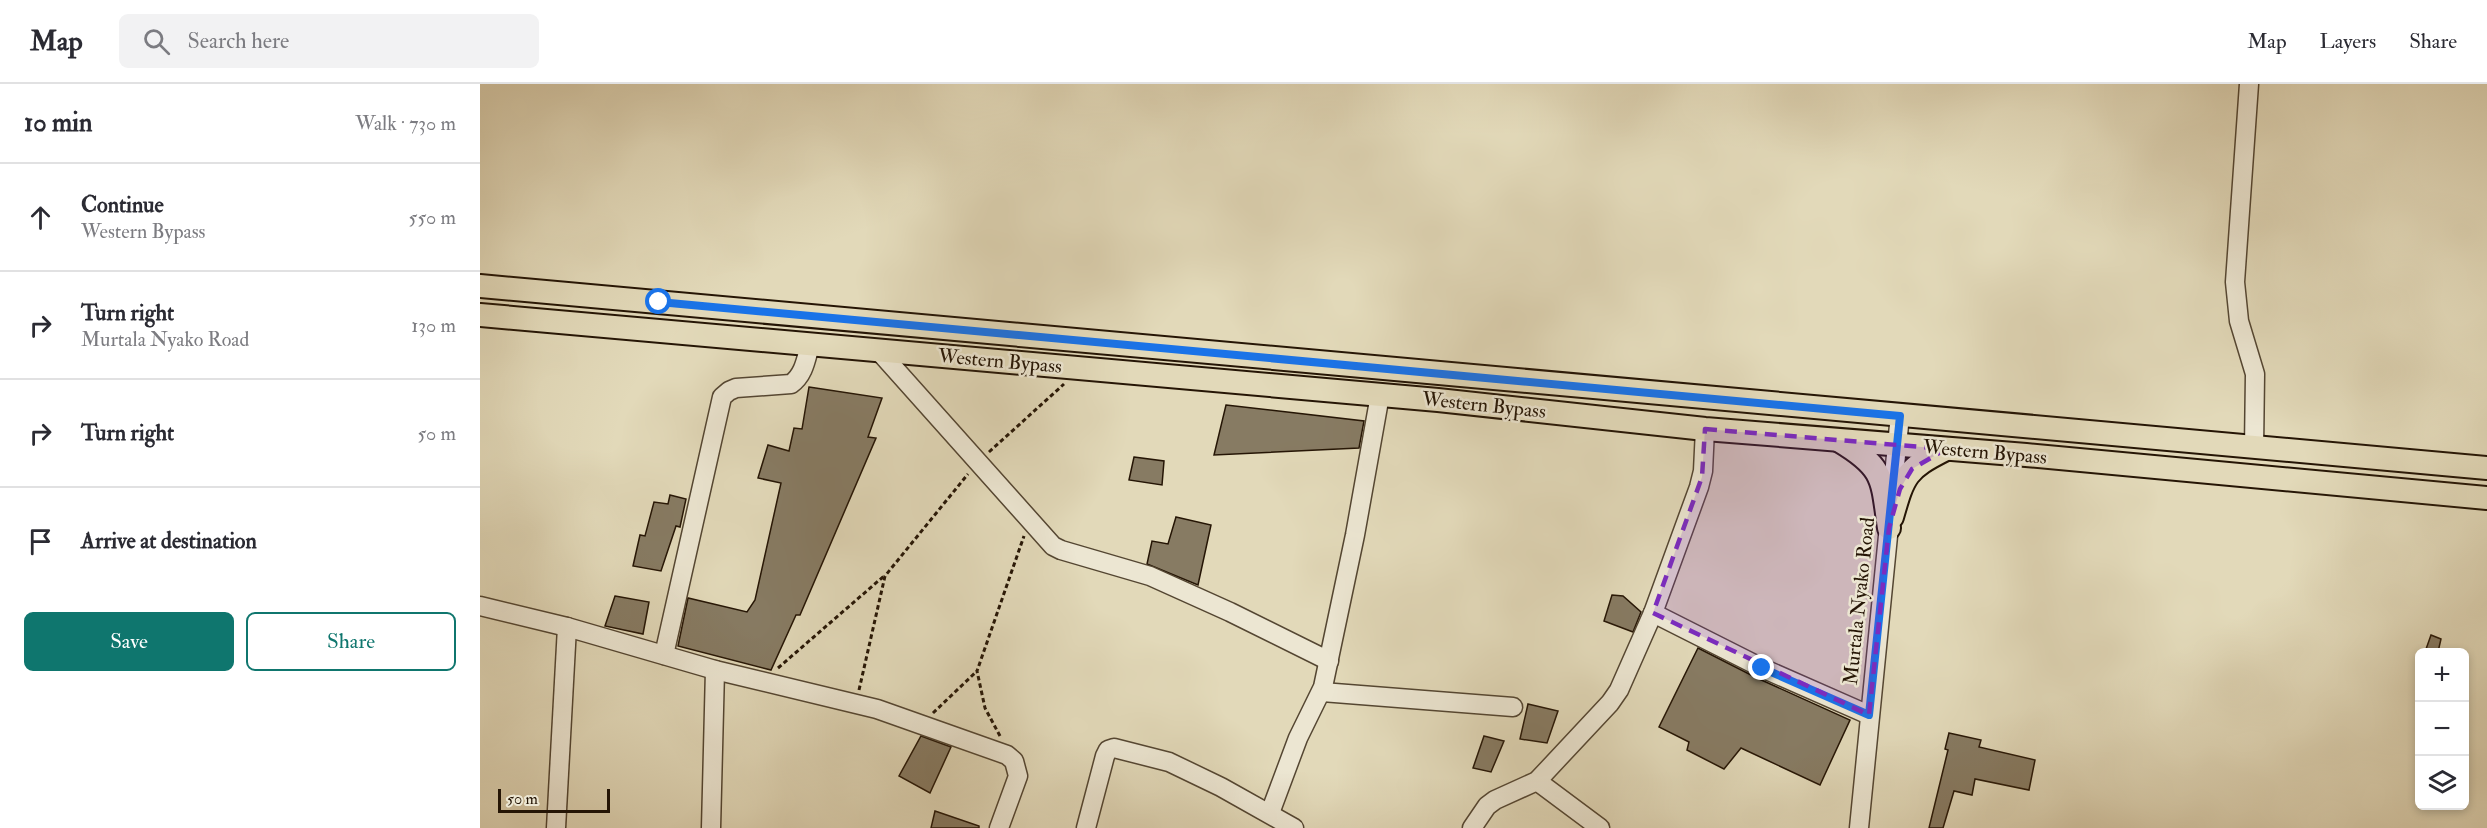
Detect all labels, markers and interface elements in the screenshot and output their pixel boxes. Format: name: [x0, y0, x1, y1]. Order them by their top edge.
search box: [119, 14, 539, 68]
text: Map: [30, 24, 83, 59]
icon: search: [140, 25, 173, 58]
text: Search here: [188, 27, 289, 55]
text: Map: [2247, 28, 2287, 55]
text: Layers: [2320, 28, 2376, 55]
text: Share: [2409, 28, 2457, 55]
text: 10 min: [24, 107, 92, 139]
text: Walk · 730 m: [355, 111, 456, 136]
text: Continue: [81, 191, 164, 219]
icon: ahead: [24, 201, 57, 234]
text: 550 m: [409, 205, 456, 230]
text: Western Bypass: [81, 219, 205, 244]
route start: [645, 288, 671, 314]
text: Turn right: [81, 299, 174, 327]
icon: right: [24, 309, 57, 342]
text: 130 m: [411, 313, 456, 338]
text: Murtala Nyako Road: [81, 327, 249, 352]
street label: Western Bypass: [936, 343, 1063, 380]
street label: Western Bypass: [1420, 386, 1547, 425]
icon: right: [24, 417, 57, 450]
text: Turn right: [81, 419, 174, 447]
text: 50 m: [417, 421, 456, 446]
street label: Western Bypass: [1921, 434, 2048, 471]
street label: Murtala Nyako Road: [1838, 516, 1880, 686]
icon: arrive: [24, 525, 57, 558]
text: Arrive at destination: [81, 527, 257, 555]
button: Save: [24, 612, 234, 671]
button: Share: [246, 612, 456, 671]
map controls: [2415, 648, 2469, 810]
button: +: [2415, 648, 2469, 702]
route end: [1748, 654, 1774, 680]
button: −: [2415, 702, 2469, 756]
button: layers: [2415, 756, 2469, 810]
scale bar: [498, 786, 610, 814]
text: 50 m: [507, 789, 538, 809]

